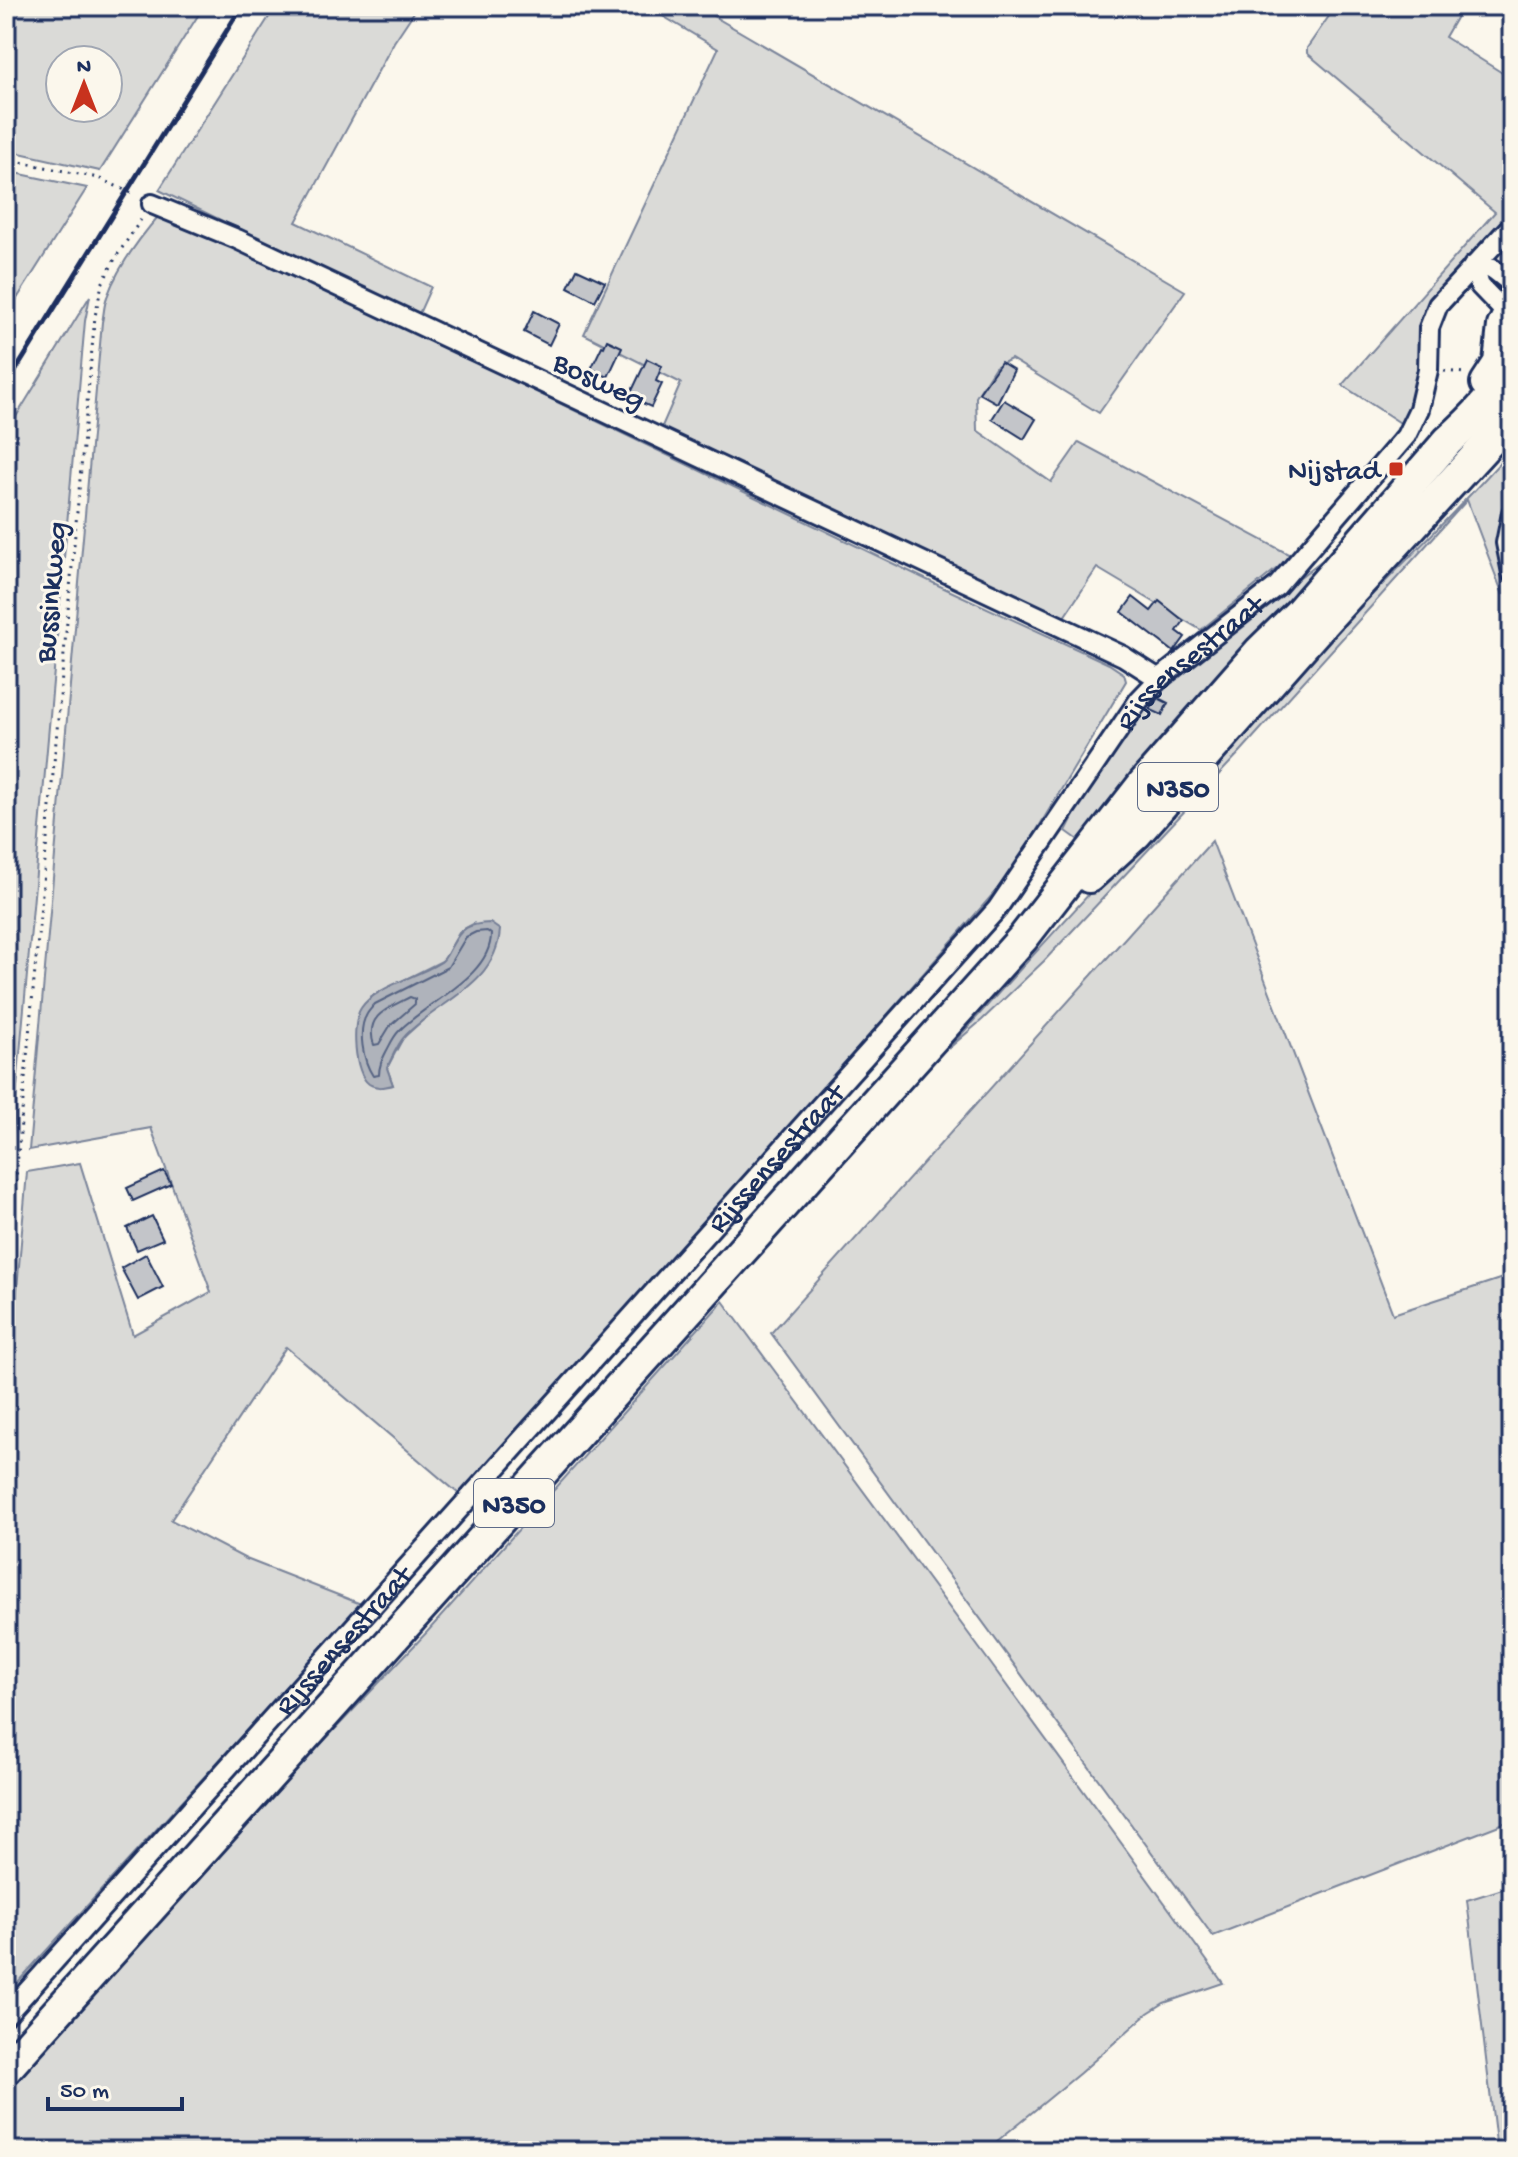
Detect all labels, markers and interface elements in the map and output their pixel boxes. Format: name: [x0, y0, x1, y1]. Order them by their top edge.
north arrow: [44, 44, 124, 124]
text: N: [77, 55, 91, 81]
street label: Bosweg: [546, 346, 650, 420]
place label: Nijstad: [1288, 456, 1382, 491]
marker: Nijstad: [1387, 460, 1405, 478]
street label: Bussinkweg: [30, 520, 77, 665]
street label: Rijssensestraat: [1110, 588, 1275, 739]
road number: N350: [1138, 763, 1218, 811]
street label: Rijssensestraat: [702, 1076, 856, 1242]
road number: N350: [474, 1479, 554, 1527]
street label: Rijssensestraat: [270, 1559, 424, 1725]
scale bar: [48, 2061, 182, 2111]
text: 50 m: [60, 2078, 109, 2107]

